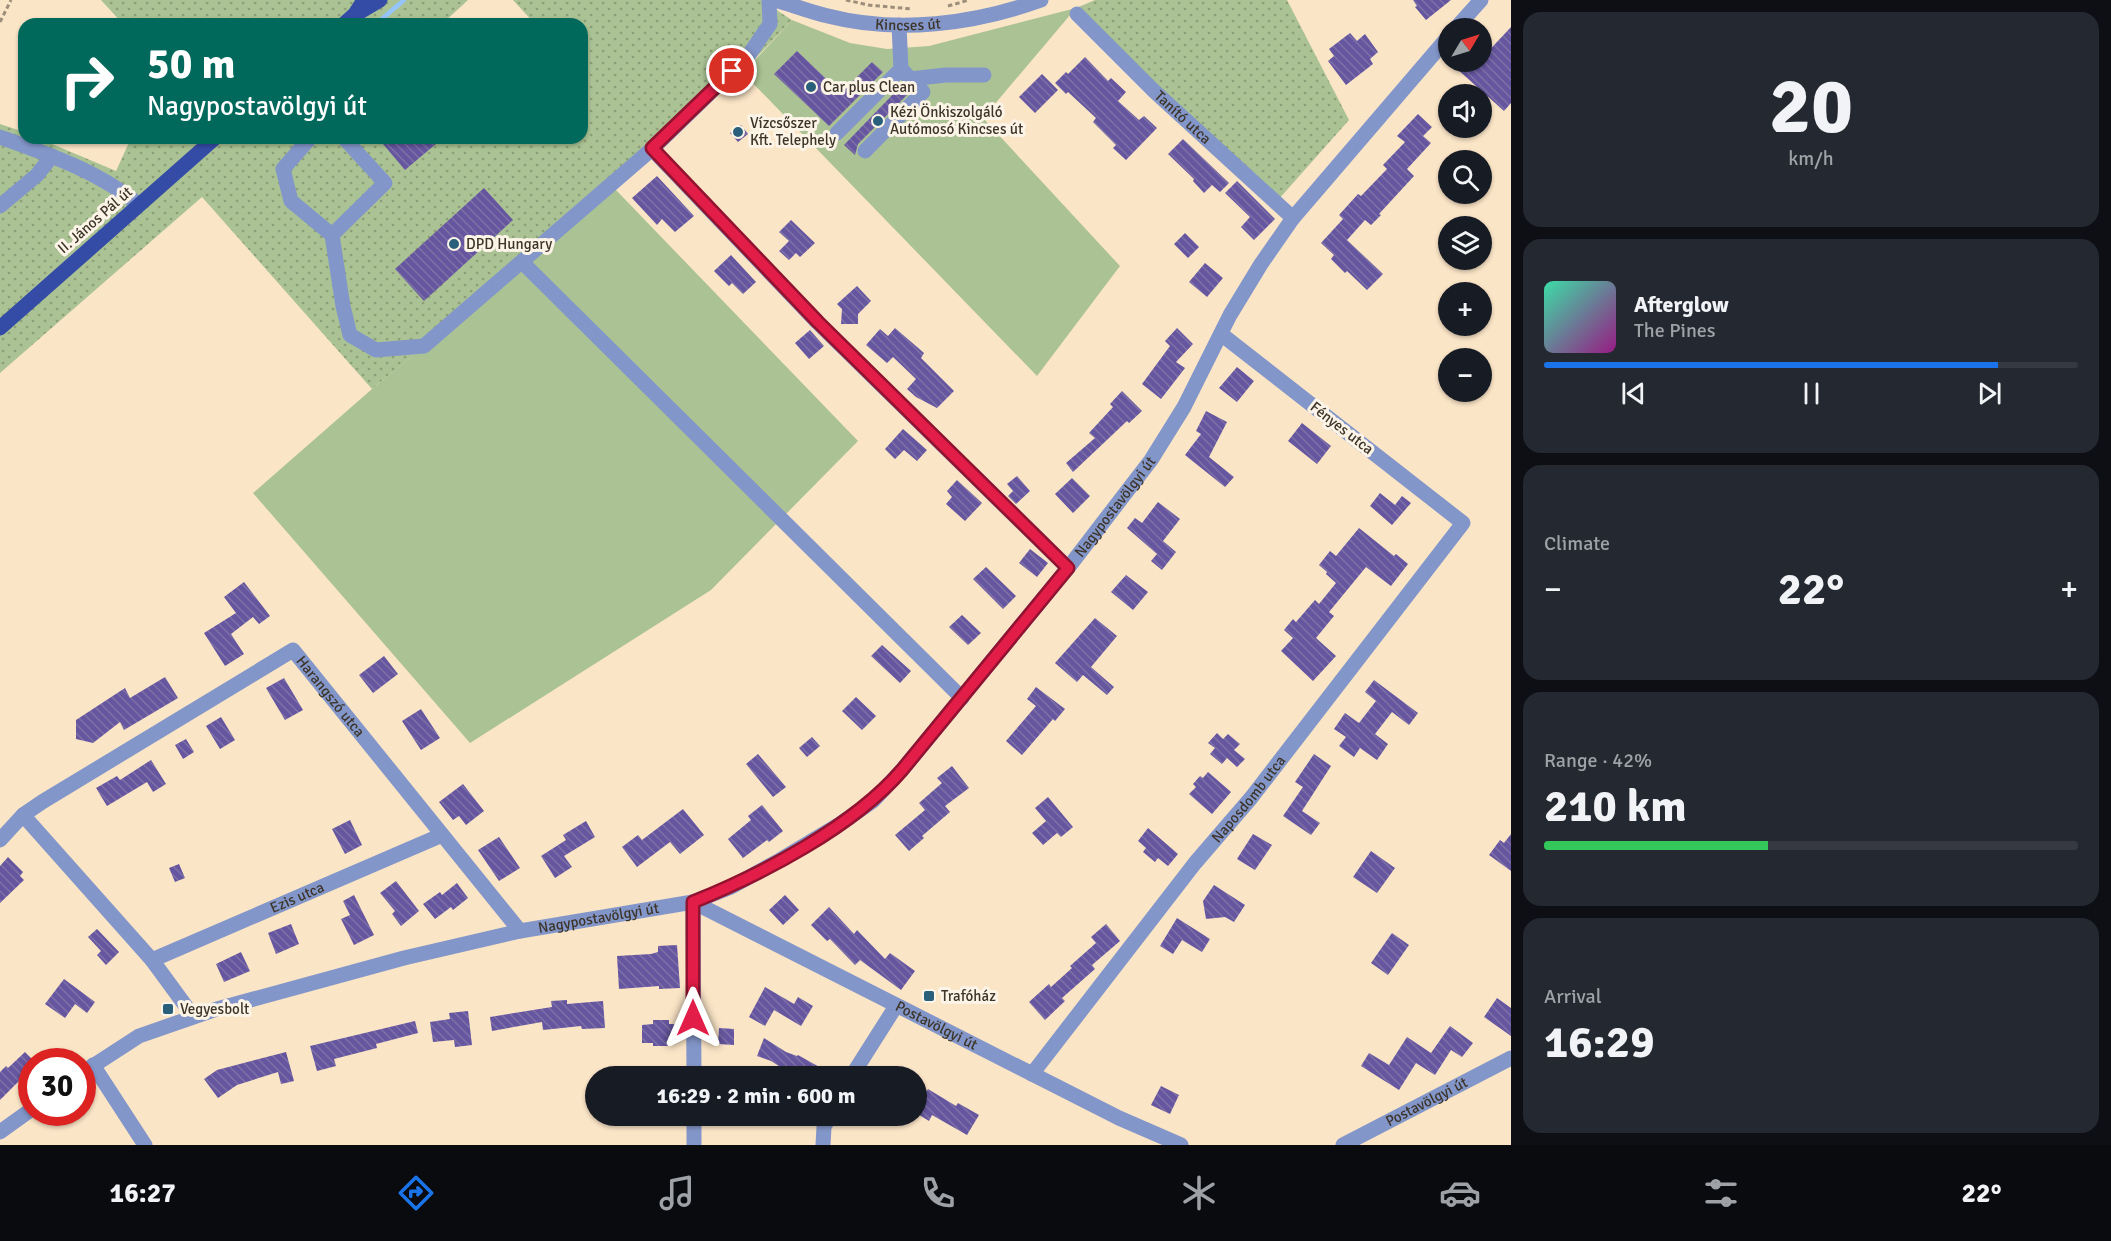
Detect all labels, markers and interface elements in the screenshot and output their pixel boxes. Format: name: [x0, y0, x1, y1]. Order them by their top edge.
street label: Kincses út: [874, 14, 942, 34]
north arrow: [1438, 18, 1492, 72]
map controls: [1438, 18, 1492, 402]
text: 50 m: [147, 39, 236, 90]
icon: right: [48, 42, 126, 120]
pin: [706, 45, 757, 96]
icon: arrive: [715, 54, 748, 87]
text: 20: [1769, 59, 1853, 155]
place label: Car plus Clean: [823, 78, 915, 96]
marker: Car plus Clean: [804, 80, 818, 94]
button: sound: [1438, 84, 1492, 138]
street label: Tanító utca: [1151, 87, 1215, 148]
text: Nagypostavölgyi út: [147, 90, 367, 123]
place label: Kézi Önkiszolgáló Autómosó Kincses út: [890, 103, 1023, 138]
place label: Vízcsőszer Kft. Telephely: [750, 114, 836, 149]
marker: Kézi Önkiszolgáló Autómosó Kincses út: [871, 114, 885, 128]
marker: Vízcsőszer Kft. Telephely: [731, 125, 745, 139]
text: km/h: [1788, 146, 1834, 171]
button: search: [1438, 150, 1492, 204]
street label: II. János Pál út: [54, 183, 136, 257]
button: layers: [1438, 216, 1492, 270]
place label: DPD Hungary: [466, 235, 552, 253]
marker: DPD Hungary: [447, 237, 461, 251]
button: +: [1438, 282, 1492, 336]
text: Afterglow: [1634, 291, 1729, 318]
text: The Pines: [1634, 318, 1716, 343]
button: −: [1438, 348, 1492, 402]
icon: previous: [1617, 377, 1650, 410]
icon: pause: [1795, 377, 1828, 410]
icon: next: [1973, 377, 2006, 410]
street label: Fényes utca: [1307, 398, 1377, 458]
street label: Nagypostavölgyi út: [1071, 453, 1160, 561]
text: Climate: [1544, 531, 1610, 556]
text: 22°: [1778, 562, 1844, 617]
text: −: [1544, 569, 1562, 610]
text: +: [2060, 569, 2078, 610]
street label: Harangszó utca: [292, 652, 369, 741]
text: Range · 42%: [1544, 748, 1652, 773]
street label: Naposdomb utca: [1208, 752, 1289, 846]
text: 210 km: [1544, 779, 1687, 834]
street label: Ezis utca: [267, 878, 327, 917]
street label: Nagypostavölgyi út: [537, 899, 660, 937]
text: Arrival: [1544, 984, 1602, 1009]
position arrow: [661, 986, 725, 1050]
place label: Trafóház: [941, 987, 996, 1005]
marker: Trafóház: [922, 989, 936, 1003]
street label: Postavölgyi út: [892, 997, 981, 1054]
place label: Vegyesbolt: [180, 1000, 249, 1018]
marker: Vegyesbolt: [161, 1002, 175, 1016]
text: 16:29: [1544, 1015, 1654, 1070]
speed limit sign: 30: [18, 1048, 96, 1126]
street label: Postavölgyi út: [1382, 1073, 1470, 1130]
text: 16:29 · 2 min · 600 m: [656, 1082, 856, 1109]
icon: directions: [395, 1172, 437, 1214]
icon: music: [656, 1172, 698, 1214]
icon: phone: [917, 1172, 959, 1214]
icon: climate: [1178, 1172, 1220, 1214]
icon: car: [1439, 1172, 1481, 1214]
icon: filters: [1700, 1172, 1742, 1214]
text: 16:27: [110, 1177, 176, 1210]
text: 22°: [1961, 1177, 2001, 1210]

